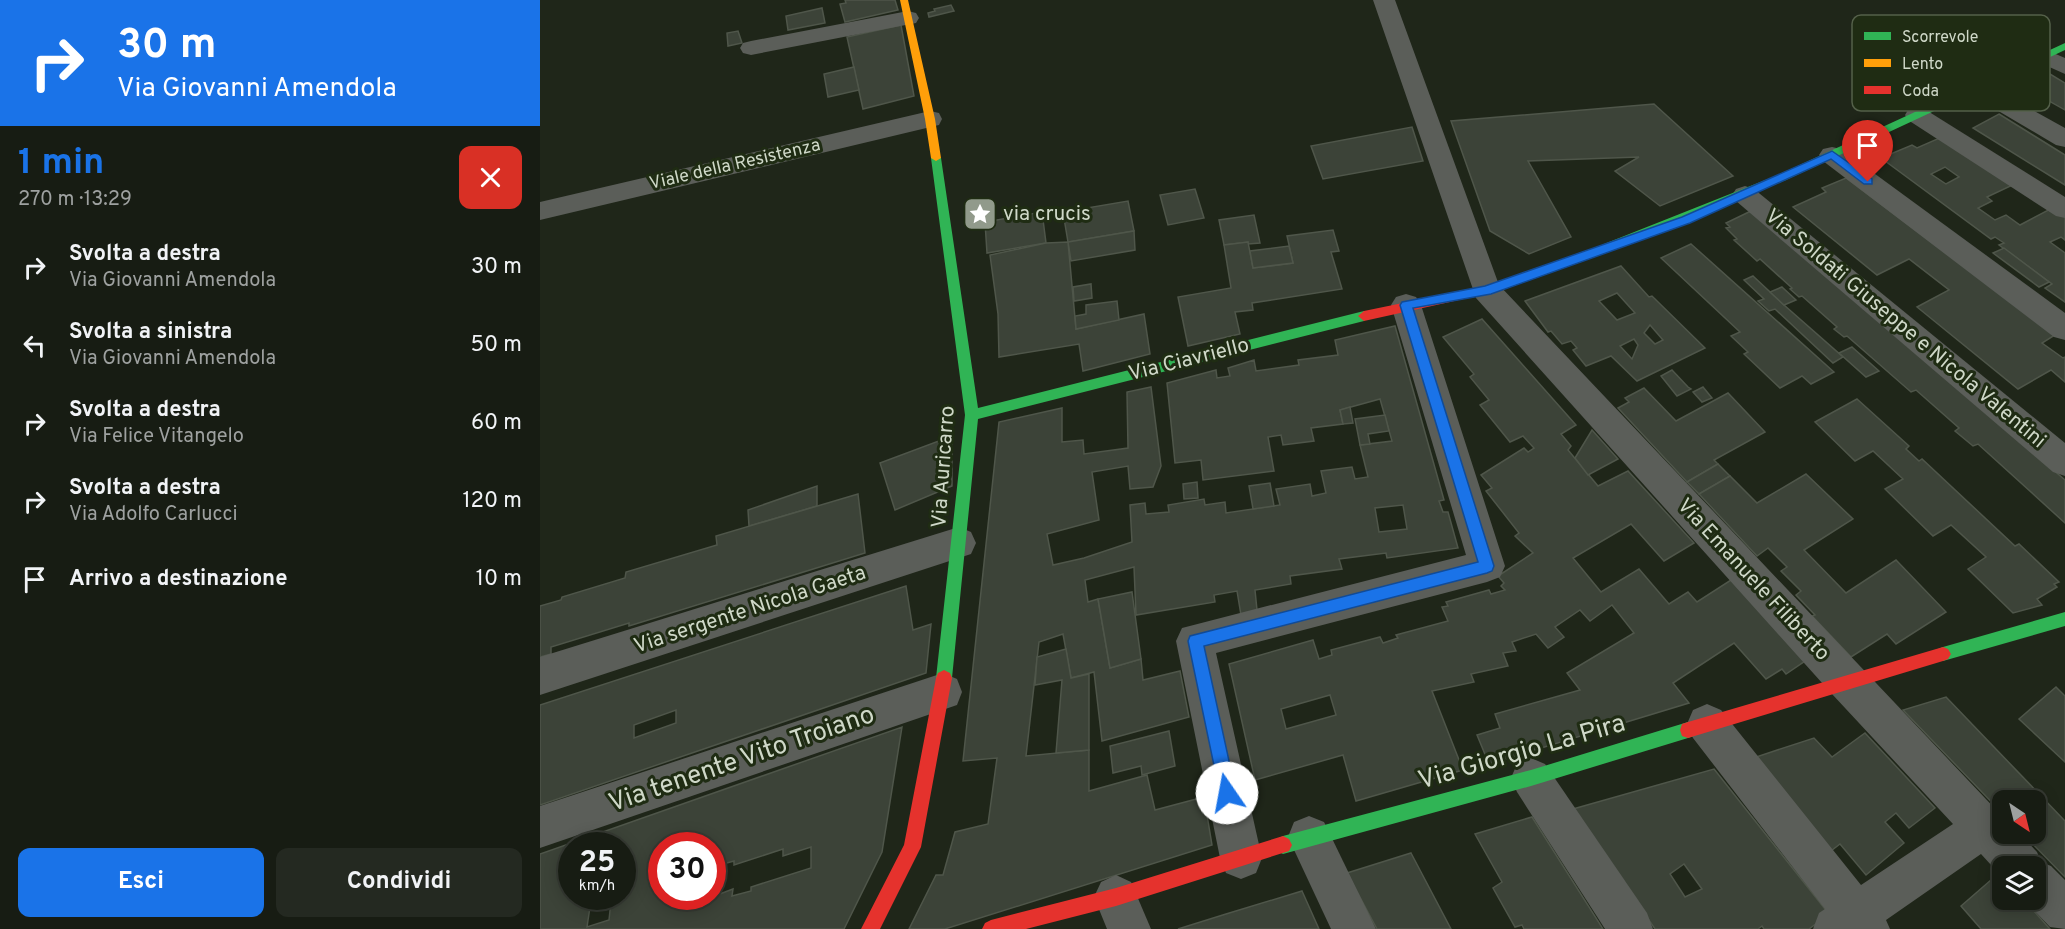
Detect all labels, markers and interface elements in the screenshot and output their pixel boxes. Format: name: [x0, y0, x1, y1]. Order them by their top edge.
legend: [1852, 15, 2050, 111]
text: 30 m: [117, 20, 216, 73]
icon: right: [18, 24, 96, 102]
text: Scorrevole: [1902, 28, 1978, 48]
text: Lento: [1902, 55, 1943, 75]
text: Via Giovanni Amendola: [117, 72, 397, 106]
text: Coda: [1902, 82, 1939, 102]
pin: [1842, 120, 1893, 182]
icon: arrive: [1851, 129, 1884, 162]
street label: Viale della Resistenza: [647, 134, 823, 196]
text: 1 min: [18, 141, 104, 187]
button: close: [459, 146, 522, 209]
text: 270 m · 13:29: [18, 187, 132, 213]
place icon: via crucis: [962, 196, 998, 232]
place label: via crucis: [1003, 201, 1091, 228]
street label: Via Soldati Giuseppe e Nicola Valentini: [1759, 203, 2051, 455]
text: Svolta a destra: [69, 241, 221, 268]
icon: right: [18, 251, 51, 284]
text: 30 m: [471, 254, 522, 281]
text: Via Giovanni Amendola: [69, 268, 276, 294]
text: Svolta a sinistra: [69, 319, 232, 346]
icon: left: [18, 329, 51, 362]
text: 50 m: [470, 332, 522, 359]
street label: Via Ciavriello: [1126, 332, 1252, 388]
text: Via Giovanni Amendola: [69, 346, 276, 372]
text: Svolta a destra: [69, 397, 221, 424]
street label: Via Auricarro: [926, 405, 962, 529]
icon: right: [18, 407, 51, 440]
text: 60 m: [471, 410, 522, 437]
text: Via Felice Vitangelo: [69, 424, 244, 450]
text: Svolta a destra: [69, 475, 221, 502]
icon: right: [18, 485, 51, 518]
text: 120 m: [462, 488, 522, 515]
street label: Via Emanuele Filiberto: [1671, 493, 1835, 667]
text: Via Adolfo Carlucci: [69, 502, 238, 528]
street label: Via sergente Nicola Gaeta: [631, 560, 869, 660]
icon: arrive: [18, 563, 51, 596]
text: Arrivo a destinazione: [69, 566, 287, 593]
text: 10 m: [476, 566, 522, 593]
street label: Via tenente Vito Troiano: [605, 699, 879, 821]
street label: Via Giorgio La Pira: [1415, 708, 1629, 798]
position arrow: [1195, 761, 1259, 825]
north arrow: [1992, 790, 2046, 844]
map controls: [1992, 790, 2046, 910]
speed limit sign: 30: [648, 832, 726, 910]
text: 25: [579, 845, 615, 882]
button: Esci: [18, 848, 264, 917]
button: Condividi: [276, 848, 522, 917]
button: layers: [1992, 856, 2046, 910]
text: km/h: [579, 877, 615, 896]

